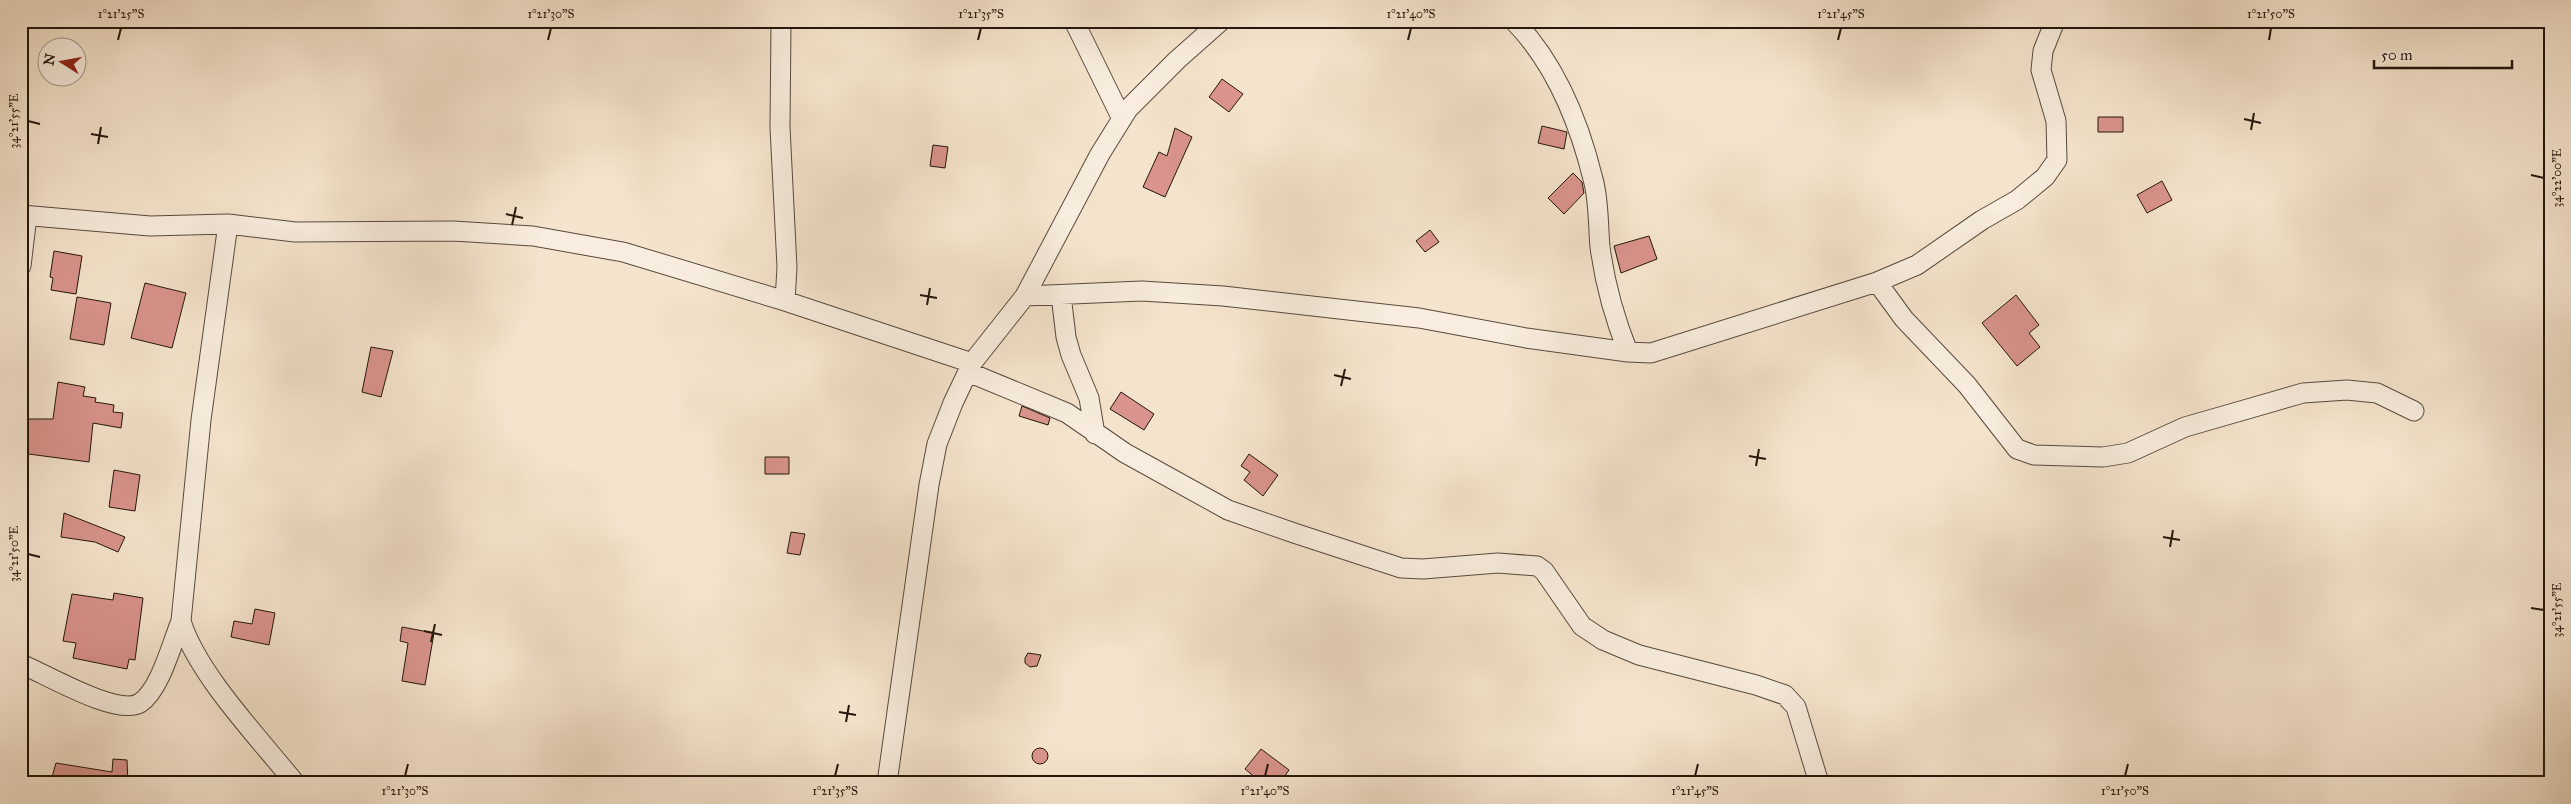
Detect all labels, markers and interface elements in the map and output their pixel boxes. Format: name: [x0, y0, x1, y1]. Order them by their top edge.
text: 1°21'25"S: [98, 7, 144, 21]
text: 1°21'30"S: [527, 7, 575, 21]
text: 1°21'35"S: [958, 7, 1004, 21]
text: 1°21'40"S: [1387, 7, 1436, 21]
text: 1°21'45"S: [1817, 7, 1865, 21]
text: 1°21'50"S: [2247, 7, 2295, 21]
north arrow: [38, 38, 88, 88]
scale bar: [2374, 38, 2511, 70]
text: 50 m: [2381, 46, 2413, 64]
text: N: [40, 52, 59, 67]
text: 34°21'55"E: [7, 93, 21, 148]
text: 34°22'00"E: [2550, 148, 2564, 207]
text: 34°21'50"E: [7, 525, 21, 582]
text: 34°21'55"E: [2550, 582, 2564, 637]
text: 1°21'30"S: [381, 784, 429, 798]
text: 1°21'35"S: [812, 784, 858, 798]
text: 1°21'40"S: [1241, 784, 1290, 798]
text: 1°21'45"S: [1671, 784, 1719, 798]
text: 1°21'50"S: [2101, 784, 2149, 798]

